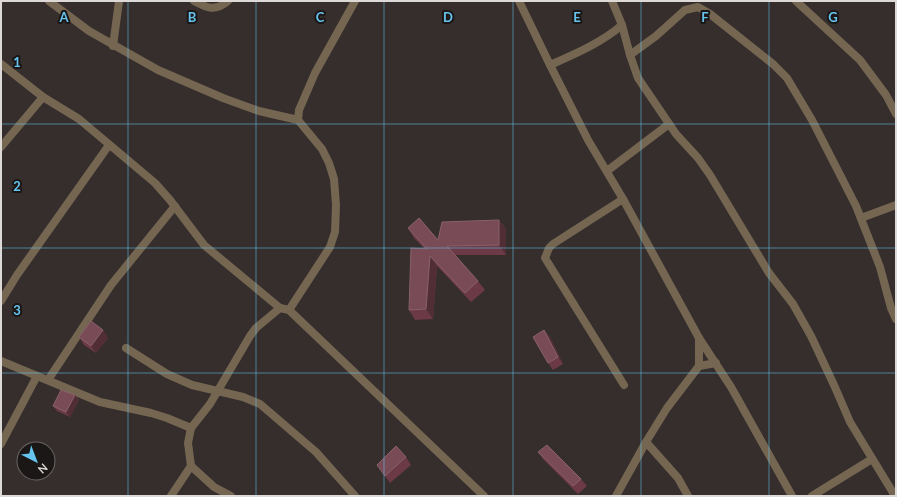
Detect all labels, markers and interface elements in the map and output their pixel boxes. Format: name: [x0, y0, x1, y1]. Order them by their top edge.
text: A: [58, 9, 69, 25]
text: B: [188, 9, 197, 25]
text: C: [316, 9, 325, 25]
text: D: [443, 9, 453, 25]
text: E: [573, 9, 581, 25]
text: F: [701, 9, 709, 25]
text: G: [828, 9, 838, 25]
text: 1: [13, 54, 21, 70]
text: 2: [13, 178, 21, 194]
text: 3: [13, 302, 21, 318]
north arrow: [16, 441, 56, 481]
text: N: [36, 461, 51, 476]

